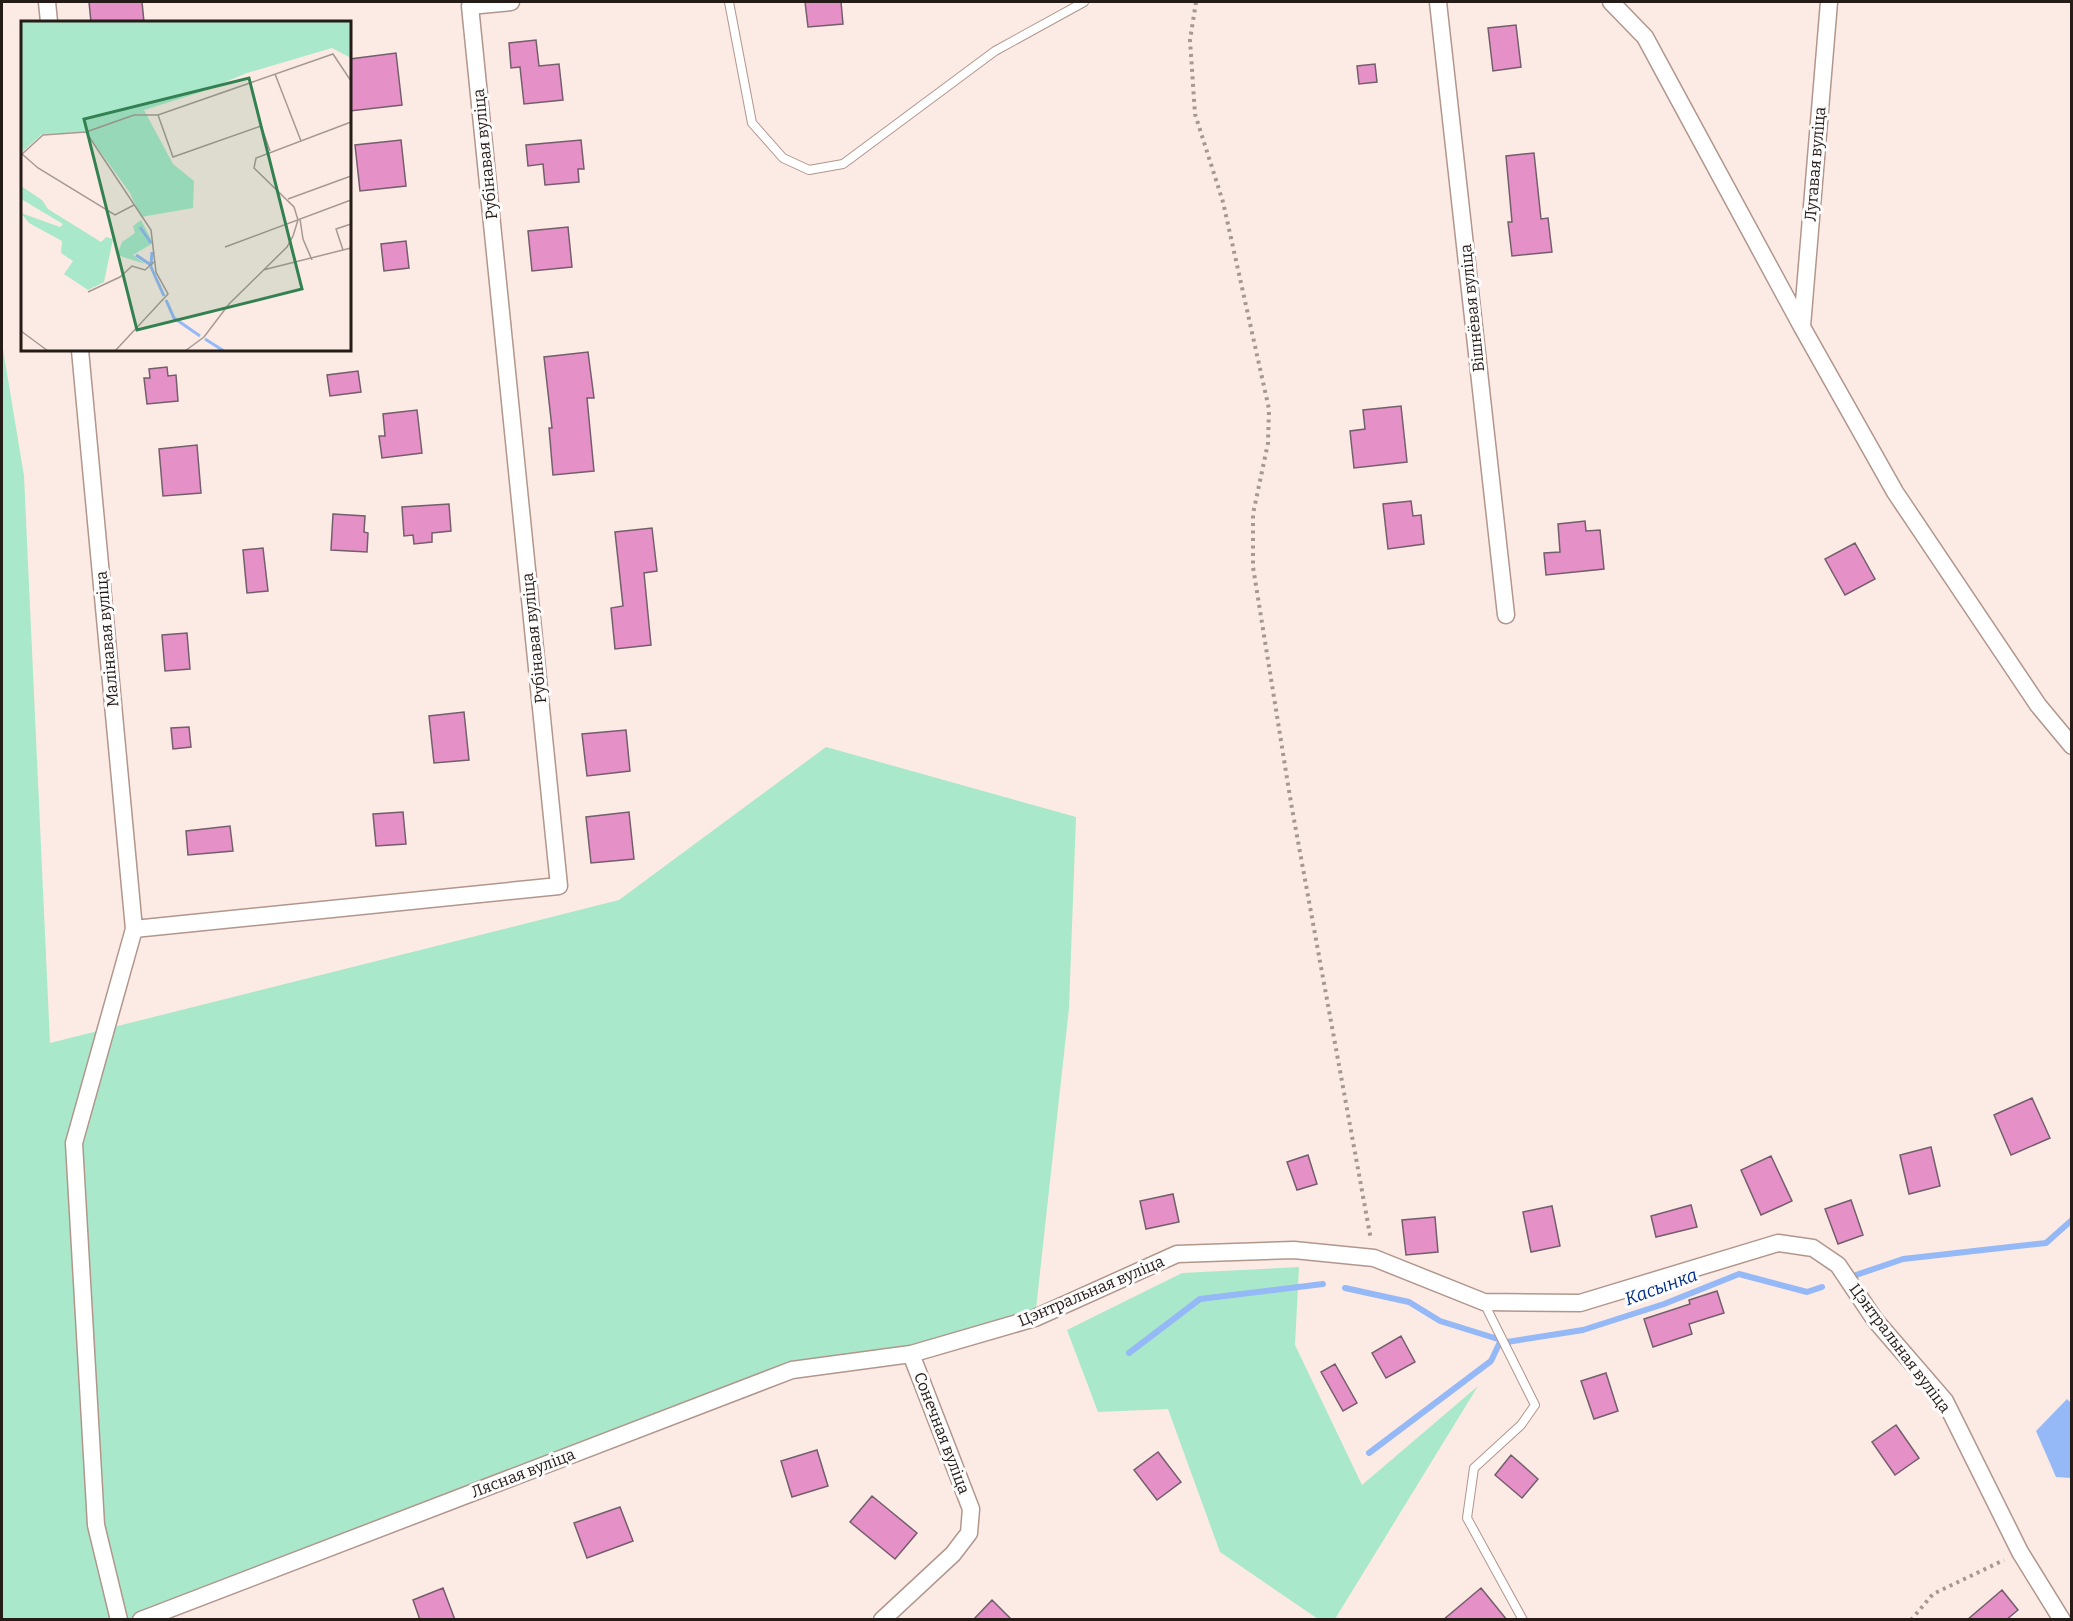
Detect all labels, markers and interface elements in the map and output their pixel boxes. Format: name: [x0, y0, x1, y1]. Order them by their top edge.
inset map: [21, 21, 351, 351]
street label: Рубінавая вуліца: [469, 88, 501, 220]
street label: Лугавая вуліца: [1801, 106, 1829, 222]
street label: Вішнёвая вуліца: [1456, 243, 1488, 373]
street label: Малінавая вуліца: [92, 570, 122, 708]
street label: Рубінавая вуліца: [518, 572, 550, 704]
street label: Цэнтральная вуліца: [1015, 1252, 1167, 1330]
water label: Касынка: [1622, 1264, 1700, 1310]
street label: Цэнтральная вуліца: [1845, 1280, 1955, 1417]
street label: Сонечная вуліца: [910, 1369, 974, 1497]
street label: Лясная вуліца: [468, 1444, 578, 1502]

